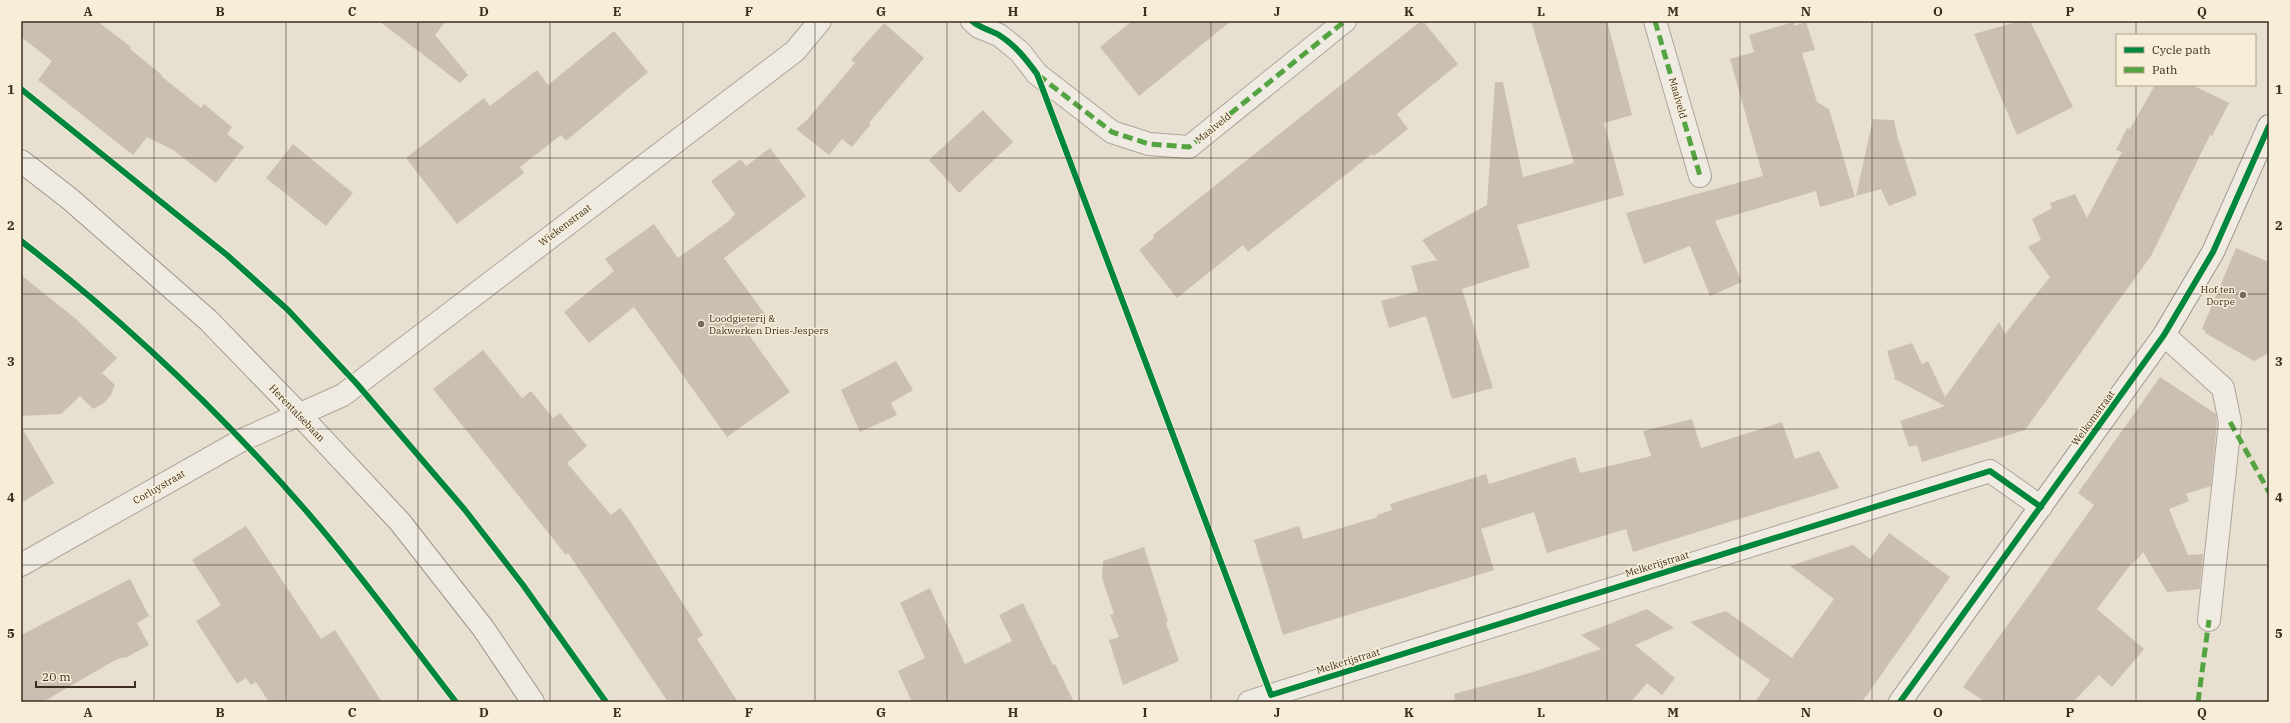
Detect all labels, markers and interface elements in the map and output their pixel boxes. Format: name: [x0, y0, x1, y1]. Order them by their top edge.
text: A: [83, 3, 93, 20]
text: B: [215, 3, 225, 20]
text: C: [348, 3, 357, 20]
text: D: [479, 3, 489, 20]
text: E: [613, 3, 621, 20]
text: F: [745, 3, 753, 20]
text: G: [876, 3, 886, 20]
text: H: [1008, 3, 1019, 20]
text: I: [1143, 3, 1148, 20]
text: J: [1274, 3, 1281, 20]
text: K: [1404, 3, 1414, 20]
text: L: [1537, 3, 1545, 20]
text: M: [1667, 3, 1679, 20]
text: N: [1801, 3, 1811, 20]
text: O: [1933, 3, 1943, 20]
text: P: [2066, 3, 2075, 20]
text: Q: [2197, 3, 2207, 20]
legend: [2116, 34, 2256, 86]
text: Cycle path: [2152, 42, 2211, 57]
text: Path: [2152, 62, 2178, 77]
street label: Maalveld: [1666, 76, 1690, 120]
text: 1: [7, 81, 15, 98]
text: 1: [2275, 81, 2283, 98]
street label: Maalveld: [1192, 110, 1234, 146]
street label: Wiekenstraat: [536, 201, 594, 249]
text: 2: [7, 217, 15, 234]
text: 2: [2275, 217, 2283, 234]
place label: Hof ten Dorpe: [2201, 283, 2236, 308]
marker: Hof ten Dorpe: [2238, 290, 2248, 300]
place label: Loodgieterij & Dakwerken Dries-Jespers: [709, 312, 829, 337]
marker: Loodgieterij & Dakwerken Dries-Jespers: [696, 319, 706, 329]
text: 3: [7, 353, 15, 370]
text: 3: [2275, 353, 2283, 370]
street label: Herentalsebaan: [266, 381, 328, 445]
street label: Welkomstraat: [2068, 387, 2118, 448]
street label: Corluystraat: [131, 467, 188, 507]
text: 4: [7, 489, 15, 506]
text: 4: [2275, 489, 2283, 506]
street label: Melkerijstraat: [1624, 548, 1691, 580]
text: 5: [7, 625, 15, 642]
text: 5: [2275, 625, 2283, 642]
street label: Melkerijstraat: [1315, 645, 1382, 677]
scale bar: [36, 663, 135, 689]
text: 20 m: [42, 669, 71, 684]
text: A: [83, 704, 93, 721]
text: B: [215, 704, 225, 721]
text: C: [348, 704, 357, 721]
text: D: [479, 704, 489, 721]
text: E: [613, 704, 621, 721]
text: F: [745, 704, 753, 721]
text: G: [876, 704, 886, 721]
text: H: [1008, 704, 1019, 721]
text: I: [1143, 704, 1148, 721]
text: J: [1274, 704, 1281, 721]
text: K: [1404, 704, 1414, 721]
text: L: [1537, 704, 1545, 721]
text: M: [1667, 704, 1679, 721]
text: N: [1801, 704, 1811, 721]
text: O: [1933, 704, 1943, 721]
text: P: [2066, 704, 2075, 721]
text: Q: [2197, 704, 2207, 721]

